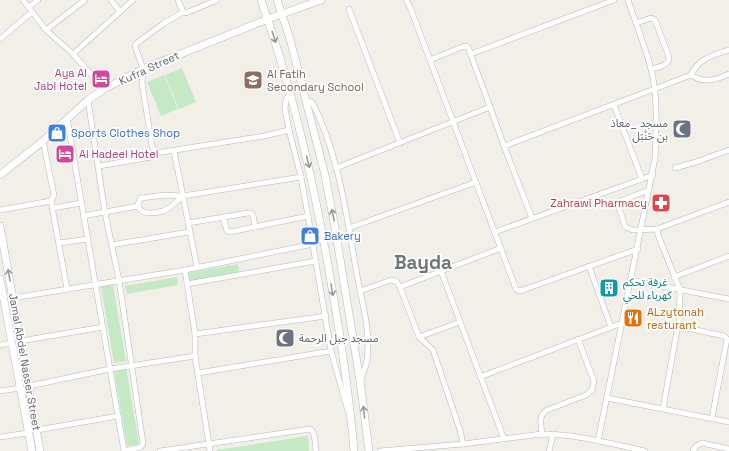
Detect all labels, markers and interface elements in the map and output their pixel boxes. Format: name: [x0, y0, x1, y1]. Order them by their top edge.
one-way arrow: [271, 30, 278, 43]
street label: Kufra Street: [117, 48, 181, 88]
place label: Aya Al Jabl Hotel: [34, 66, 87, 93]
place label: Al Fatih Secondary School: [267, 67, 364, 94]
hotel icon: Aya Al Jabl Hotel: [90, 68, 112, 90]
school or university icon: Al Fatih Secondary School: [242, 69, 264, 91]
place label: مسجد _معاذ بن حَنْبَل: [610, 116, 668, 143]
mosque icon: مسجد _معاذ بن حَنْبَل: [671, 118, 693, 140]
shop icon: Sports Clothes Shop: [46, 122, 68, 144]
place label: Sports Clothes Shop: [71, 126, 180, 140]
hotel icon: Al Hadeel Hotel: [54, 143, 76, 165]
place label: Al Hadeel Hotel: [79, 147, 158, 161]
one-way arrow: [304, 156, 312, 169]
pharmacy icon: Zahrawi Pharmacy: [650, 192, 672, 214]
place label: Zahrawi Pharmacy: [550, 196, 647, 210]
one-way arrow: [328, 209, 336, 222]
shop icon: Bakery: [299, 225, 321, 247]
place label: Bakery: [324, 229, 361, 243]
district label: Bayda: [394, 250, 452, 275]
one-way arrow: [5, 269, 13, 282]
place label: غرفة تحكم كهرباء للحي: [623, 275, 672, 305]
building icon: غرفة تحكم كهرباء للحي: [598, 277, 620, 299]
one-way arrow: [329, 283, 337, 296]
street label: Jamal Abdel Nasser Street: [6, 292, 44, 432]
place label: ALzytonah resturant: [647, 305, 704, 332]
restaurant icon: ALzytonah resturant: [622, 307, 644, 329]
mosque icon: مسجد جبل الرحمة: [274, 327, 296, 349]
place label: مسجد جبل الرحمة: [299, 331, 379, 345]
one-way arrow: [360, 406, 368, 419]

